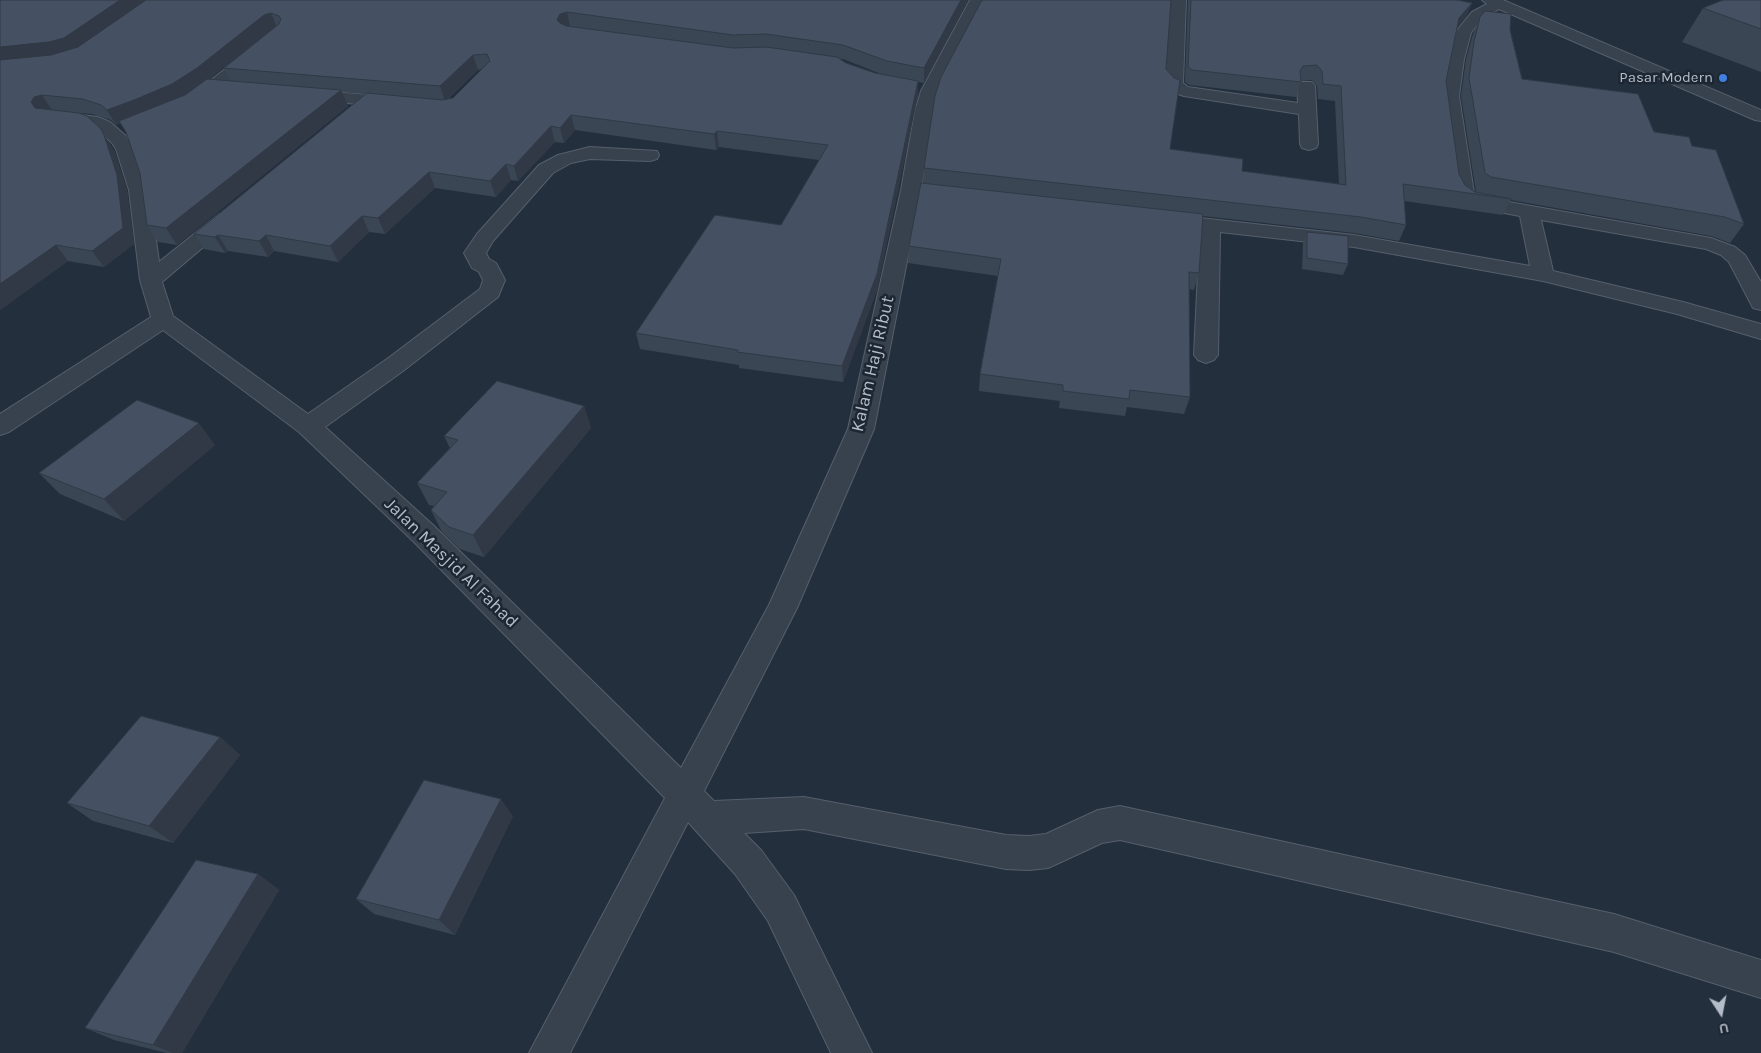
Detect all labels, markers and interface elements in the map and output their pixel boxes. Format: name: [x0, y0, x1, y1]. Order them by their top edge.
place label: Pasar Modern: [1619, 69, 1713, 87]
marker: Pasar Modern: [1717, 72, 1729, 84]
street label: Kalam Haji Ribut: [847, 294, 899, 434]
street label: Jalan Masjid Al Fahad: [380, 493, 522, 633]
north arrow: [1696, 988, 1746, 1038]
text: U: [1718, 1019, 1730, 1037]

